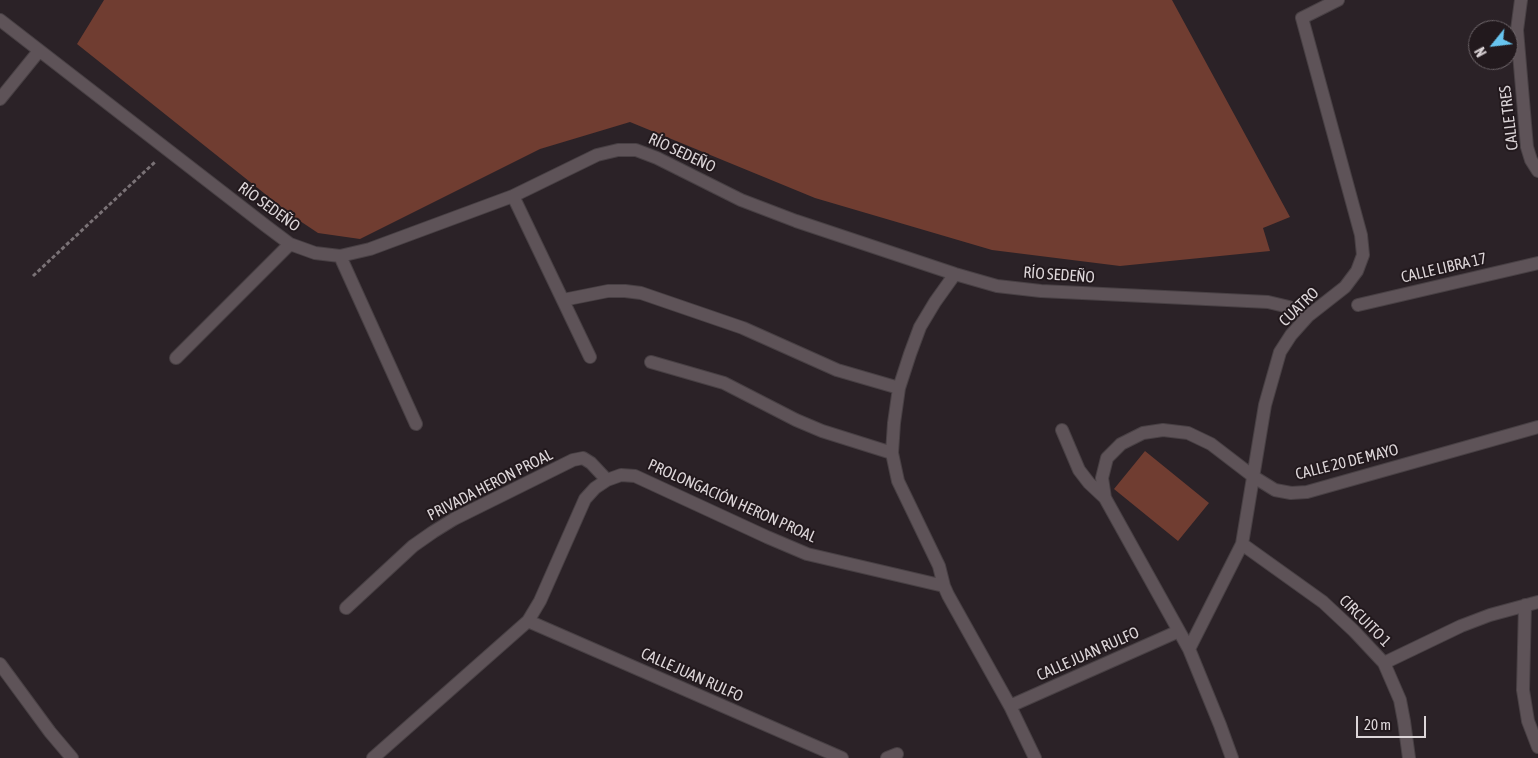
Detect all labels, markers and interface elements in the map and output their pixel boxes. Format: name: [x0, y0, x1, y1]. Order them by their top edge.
north arrow: [1468, 20, 1518, 70]
text: N: [1472, 44, 1490, 59]
street label: CALLE TRES: [1496, 85, 1522, 151]
street label: RÍO SEDEÑO: [645, 129, 719, 177]
street label: RÍO SEDEÑO: [234, 178, 304, 236]
street label: CALLE LIBRA 17: [1399, 249, 1489, 287]
street label: RÍO SEDEÑO: [1023, 263, 1095, 287]
street label: CUATRO: [1275, 283, 1323, 331]
street label: CALLE 20 DE MAYO: [1294, 440, 1400, 484]
street label: PRIVADA HERON PROAL: [424, 445, 556, 525]
street label: PROLONGACIÓN HERON PROAL: [645, 455, 819, 547]
street label: CIRCUITO 1: [1335, 591, 1395, 651]
street label: CALLE JUAN RULFO: [1034, 623, 1142, 685]
street label: CALLE JUAN RULFO: [638, 644, 746, 706]
scale bar: [1358, 706, 1428, 738]
text: 20 m: [1364, 716, 1391, 733]

